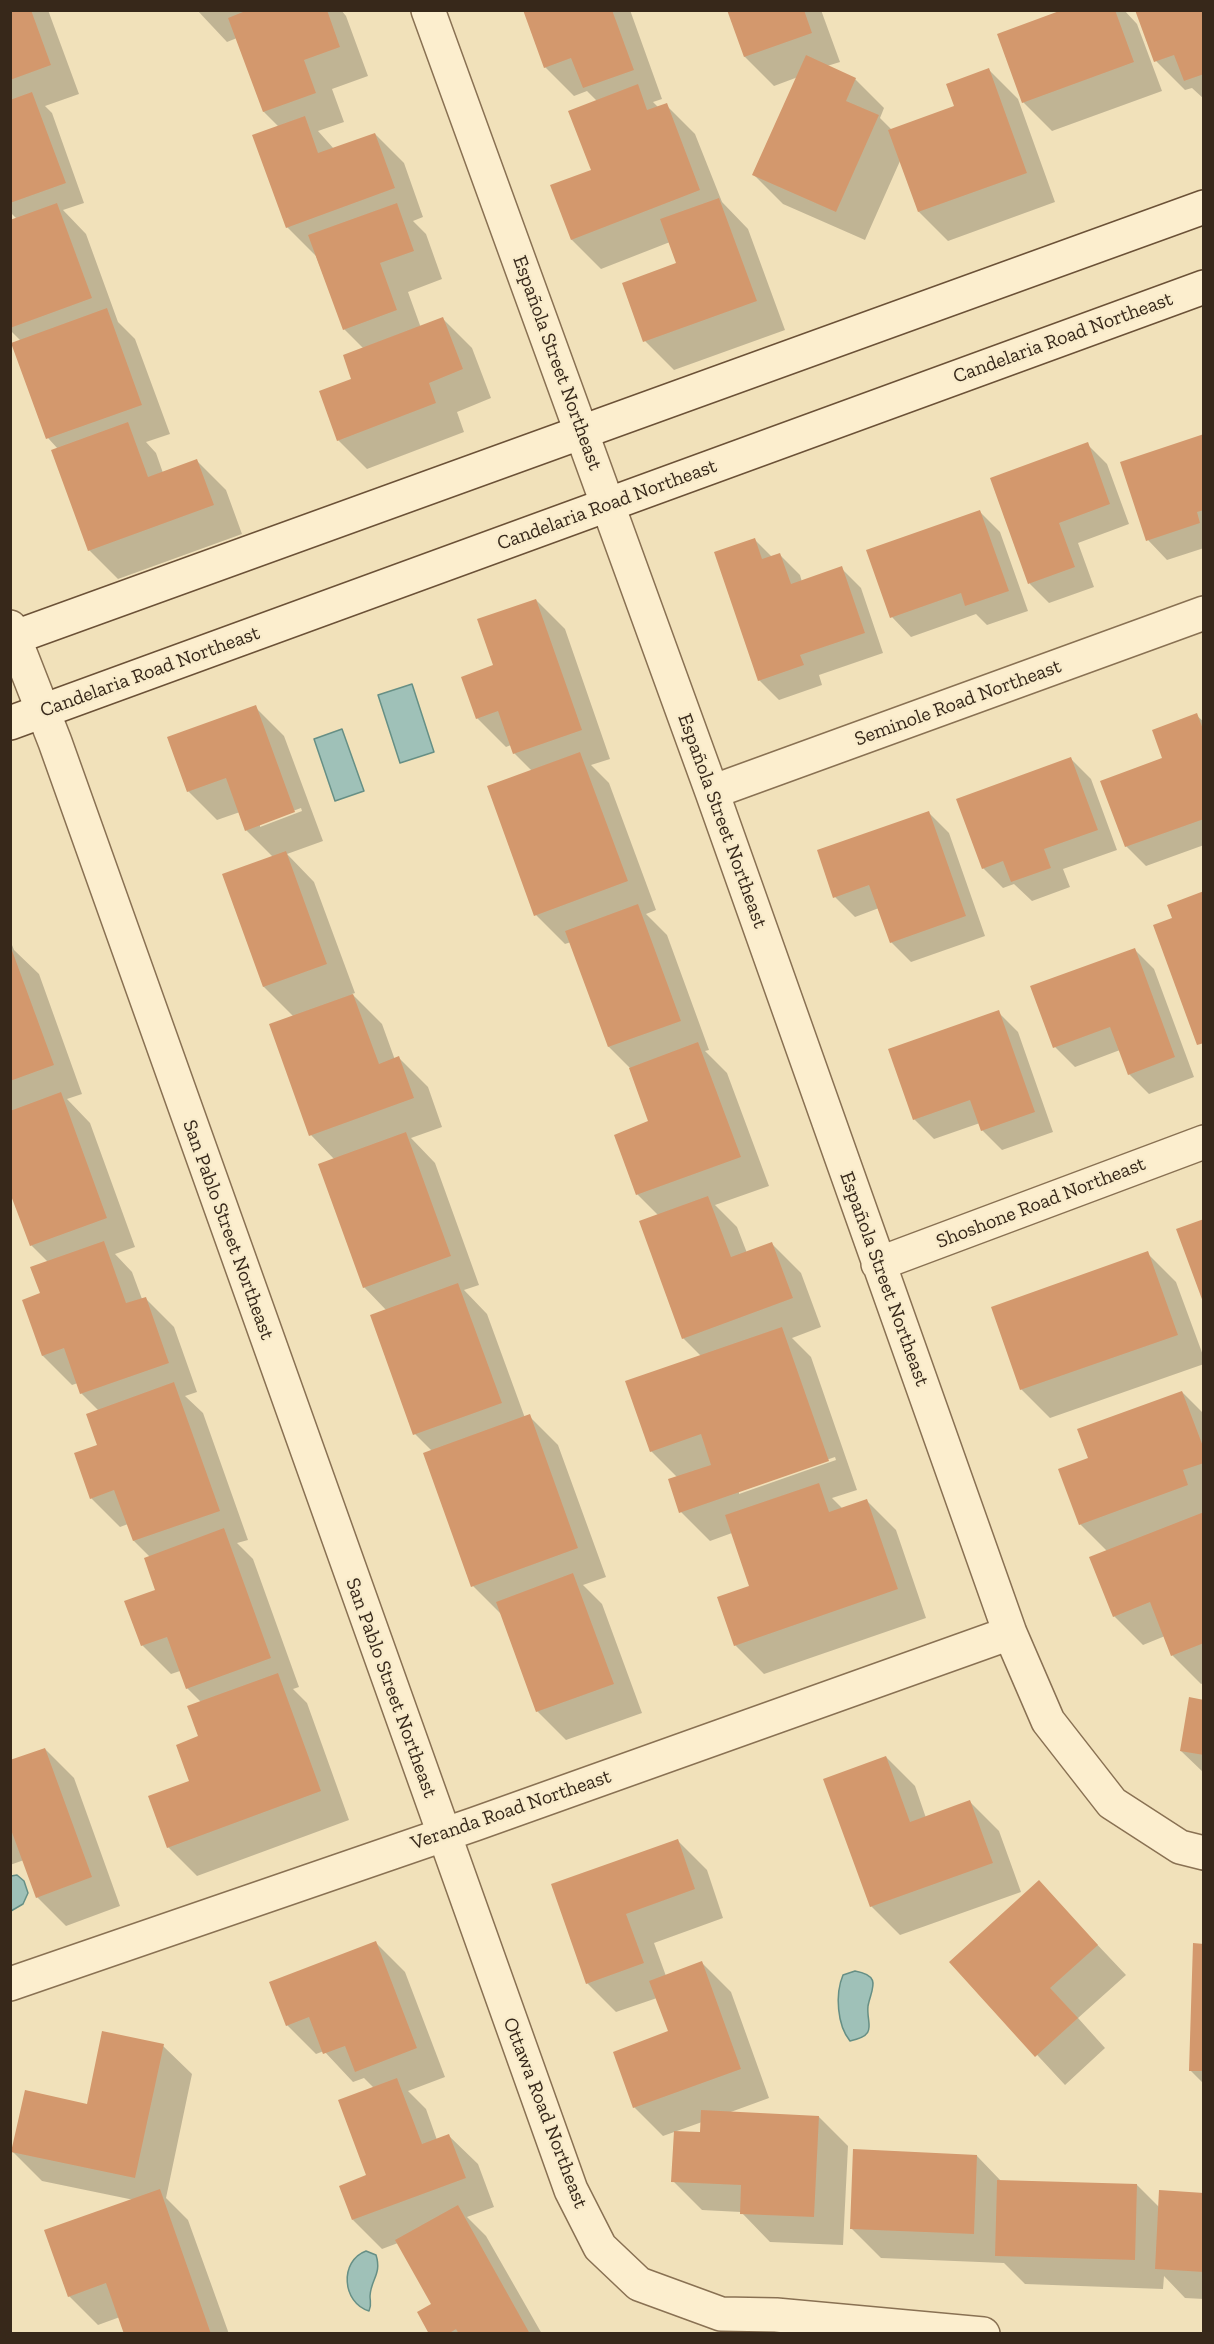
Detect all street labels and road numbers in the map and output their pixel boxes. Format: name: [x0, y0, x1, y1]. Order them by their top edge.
street label: Española Street Northeast: [507, 252, 607, 474]
street label: Candelaria Road Northeast: [950, 287, 1176, 389]
street label: Candelaria Road Northeast: [494, 454, 720, 556]
street label: Candelaria Road Northeast: [37, 621, 263, 723]
street label: Seminole Road Northeast: [851, 654, 1065, 752]
street label: Española Street Northeast: [672, 710, 772, 932]
street label: San Pablo Street Northeast: [177, 1117, 279, 1343]
street label: Shoshone Road Northeast: [933, 1152, 1149, 1254]
street label: Española Street Northeast: [834, 1168, 934, 1390]
street label: San Pablo Street Northeast: [340, 1575, 442, 1801]
street label: Veranda Road Northeast: [408, 1764, 614, 1856]
street label: Ottawa Road Northeast: [497, 2014, 593, 2212]

